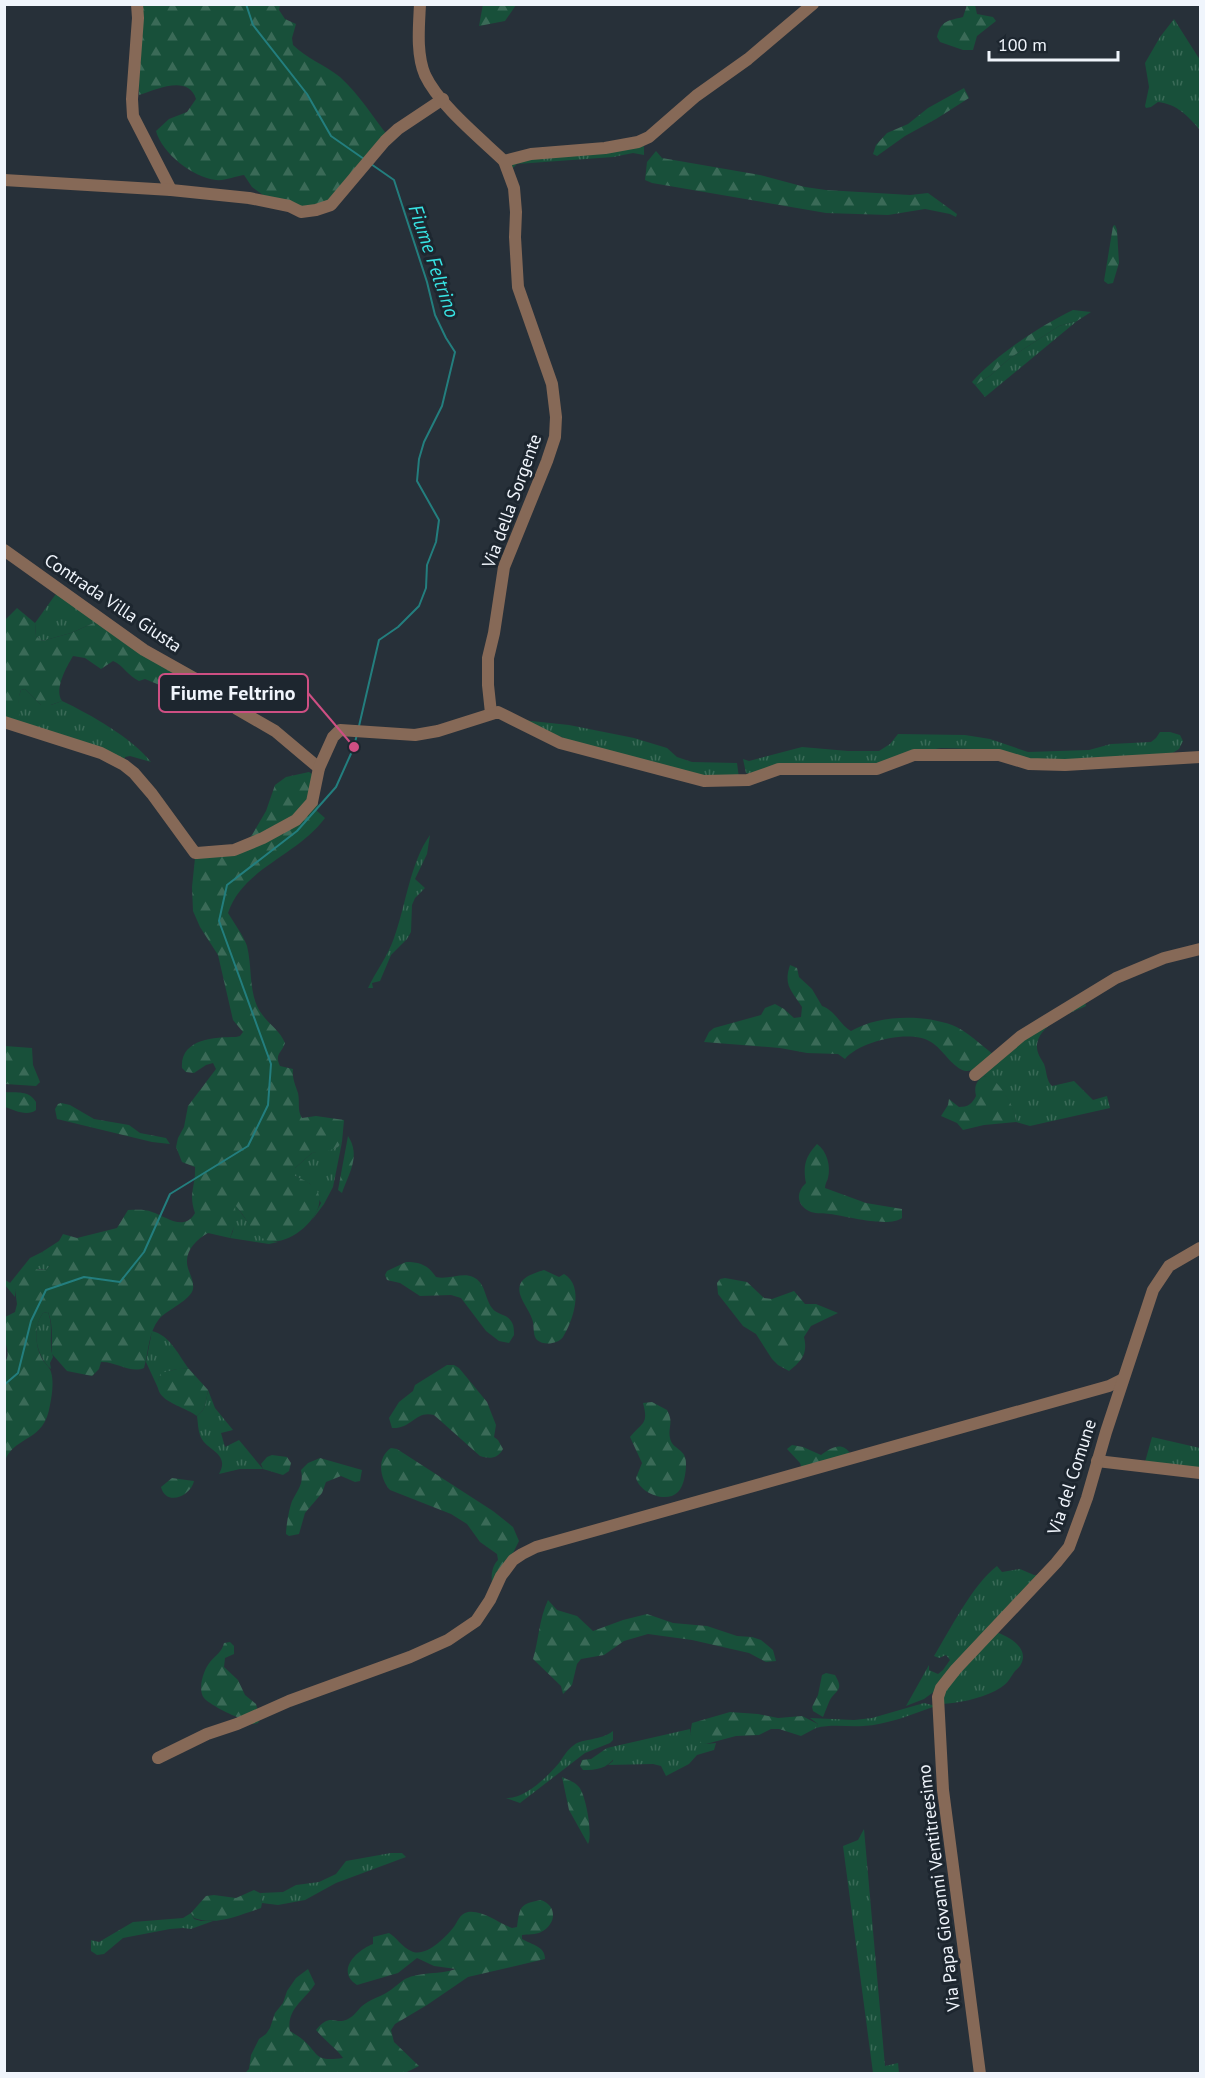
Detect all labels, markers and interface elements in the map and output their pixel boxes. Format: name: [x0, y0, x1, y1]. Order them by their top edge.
scale bar: [989, 24, 1118, 62]
text: 100 m: [998, 33, 1047, 56]
water label: Fiume Feltrino: [403, 201, 466, 321]
street label: Via della Sorgente: [476, 431, 546, 572]
street label: Contrada Villa Giusta: [40, 548, 186, 657]
callout: Fiume Feltrino: [159, 674, 308, 712]
text: Fiume Feltrino: [171, 680, 296, 706]
street label: Via del Comune: [1042, 1416, 1101, 1539]
street label: Via Papa Giovanni Ventitreesimo: [912, 1763, 965, 2014]

